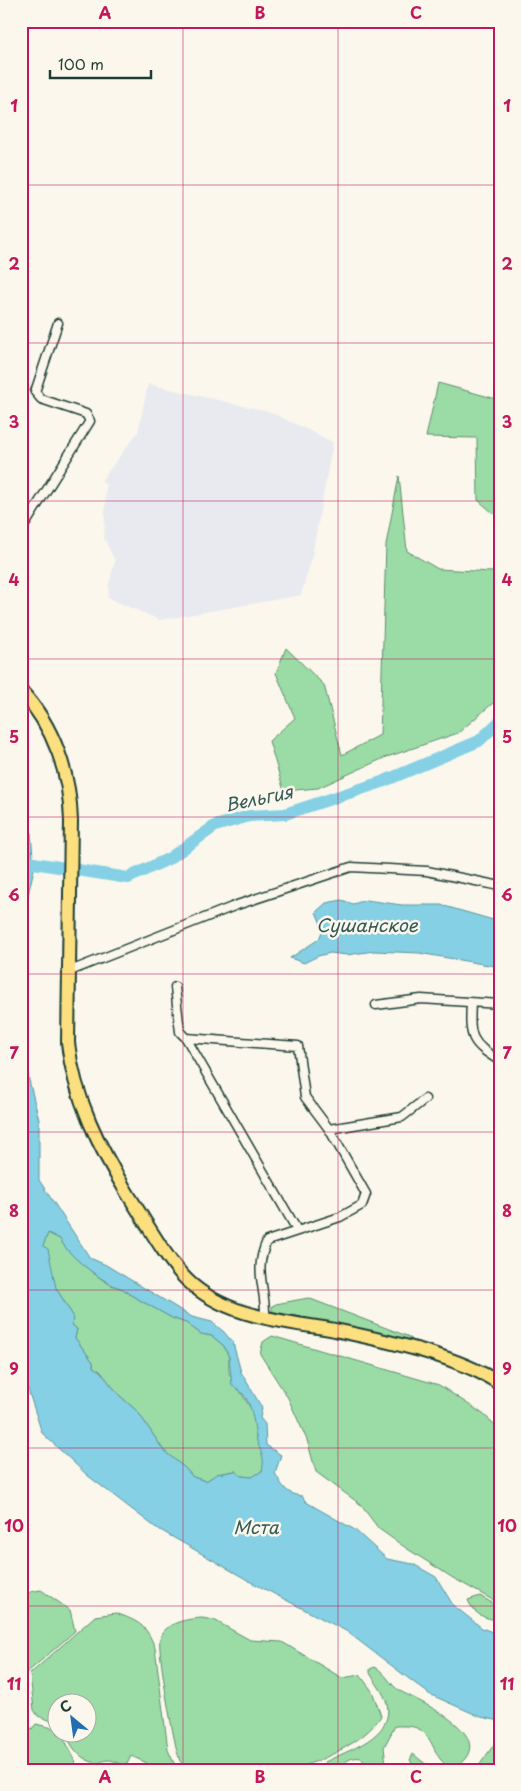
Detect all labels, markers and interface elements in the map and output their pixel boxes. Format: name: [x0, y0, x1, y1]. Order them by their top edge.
text: A: [99, 0, 112, 24]
text: B: [255, 0, 266, 24]
text: C: [410, 0, 422, 24]
scale bar: [50, 48, 151, 80]
text: 100 m: [58, 52, 104, 75]
text: 1: [10, 93, 18, 117]
text: 1: [503, 93, 511, 117]
text: 2: [8, 251, 20, 275]
text: 2: [501, 251, 513, 275]
text: 3: [9, 409, 19, 433]
text: 3: [502, 409, 512, 433]
text: 4: [9, 567, 20, 591]
text: 4: [502, 567, 513, 591]
text: 5: [9, 724, 19, 748]
text: 5: [502, 724, 512, 748]
water label: Вельгия: [222, 777, 296, 818]
text: 6: [8, 882, 20, 906]
text: 6: [501, 882, 513, 906]
water label: Сушанское: [316, 911, 419, 938]
text: 7: [9, 1040, 19, 1064]
text: 7: [502, 1040, 512, 1064]
text: 8: [9, 1198, 19, 1222]
text: 8: [502, 1198, 512, 1222]
text: 9: [9, 1356, 19, 1380]
text: 9: [502, 1356, 512, 1380]
text: 10: [4, 1513, 24, 1537]
water label: Мста: [233, 1513, 280, 1540]
text: 10: [497, 1513, 517, 1537]
text: 11: [7, 1671, 21, 1695]
text: 11: [500, 1671, 514, 1695]
north arrow: [48, 1694, 98, 1744]
text: С: [56, 1694, 75, 1718]
text: A: [99, 1764, 112, 1788]
text: B: [255, 1764, 266, 1788]
text: C: [410, 1764, 422, 1788]

